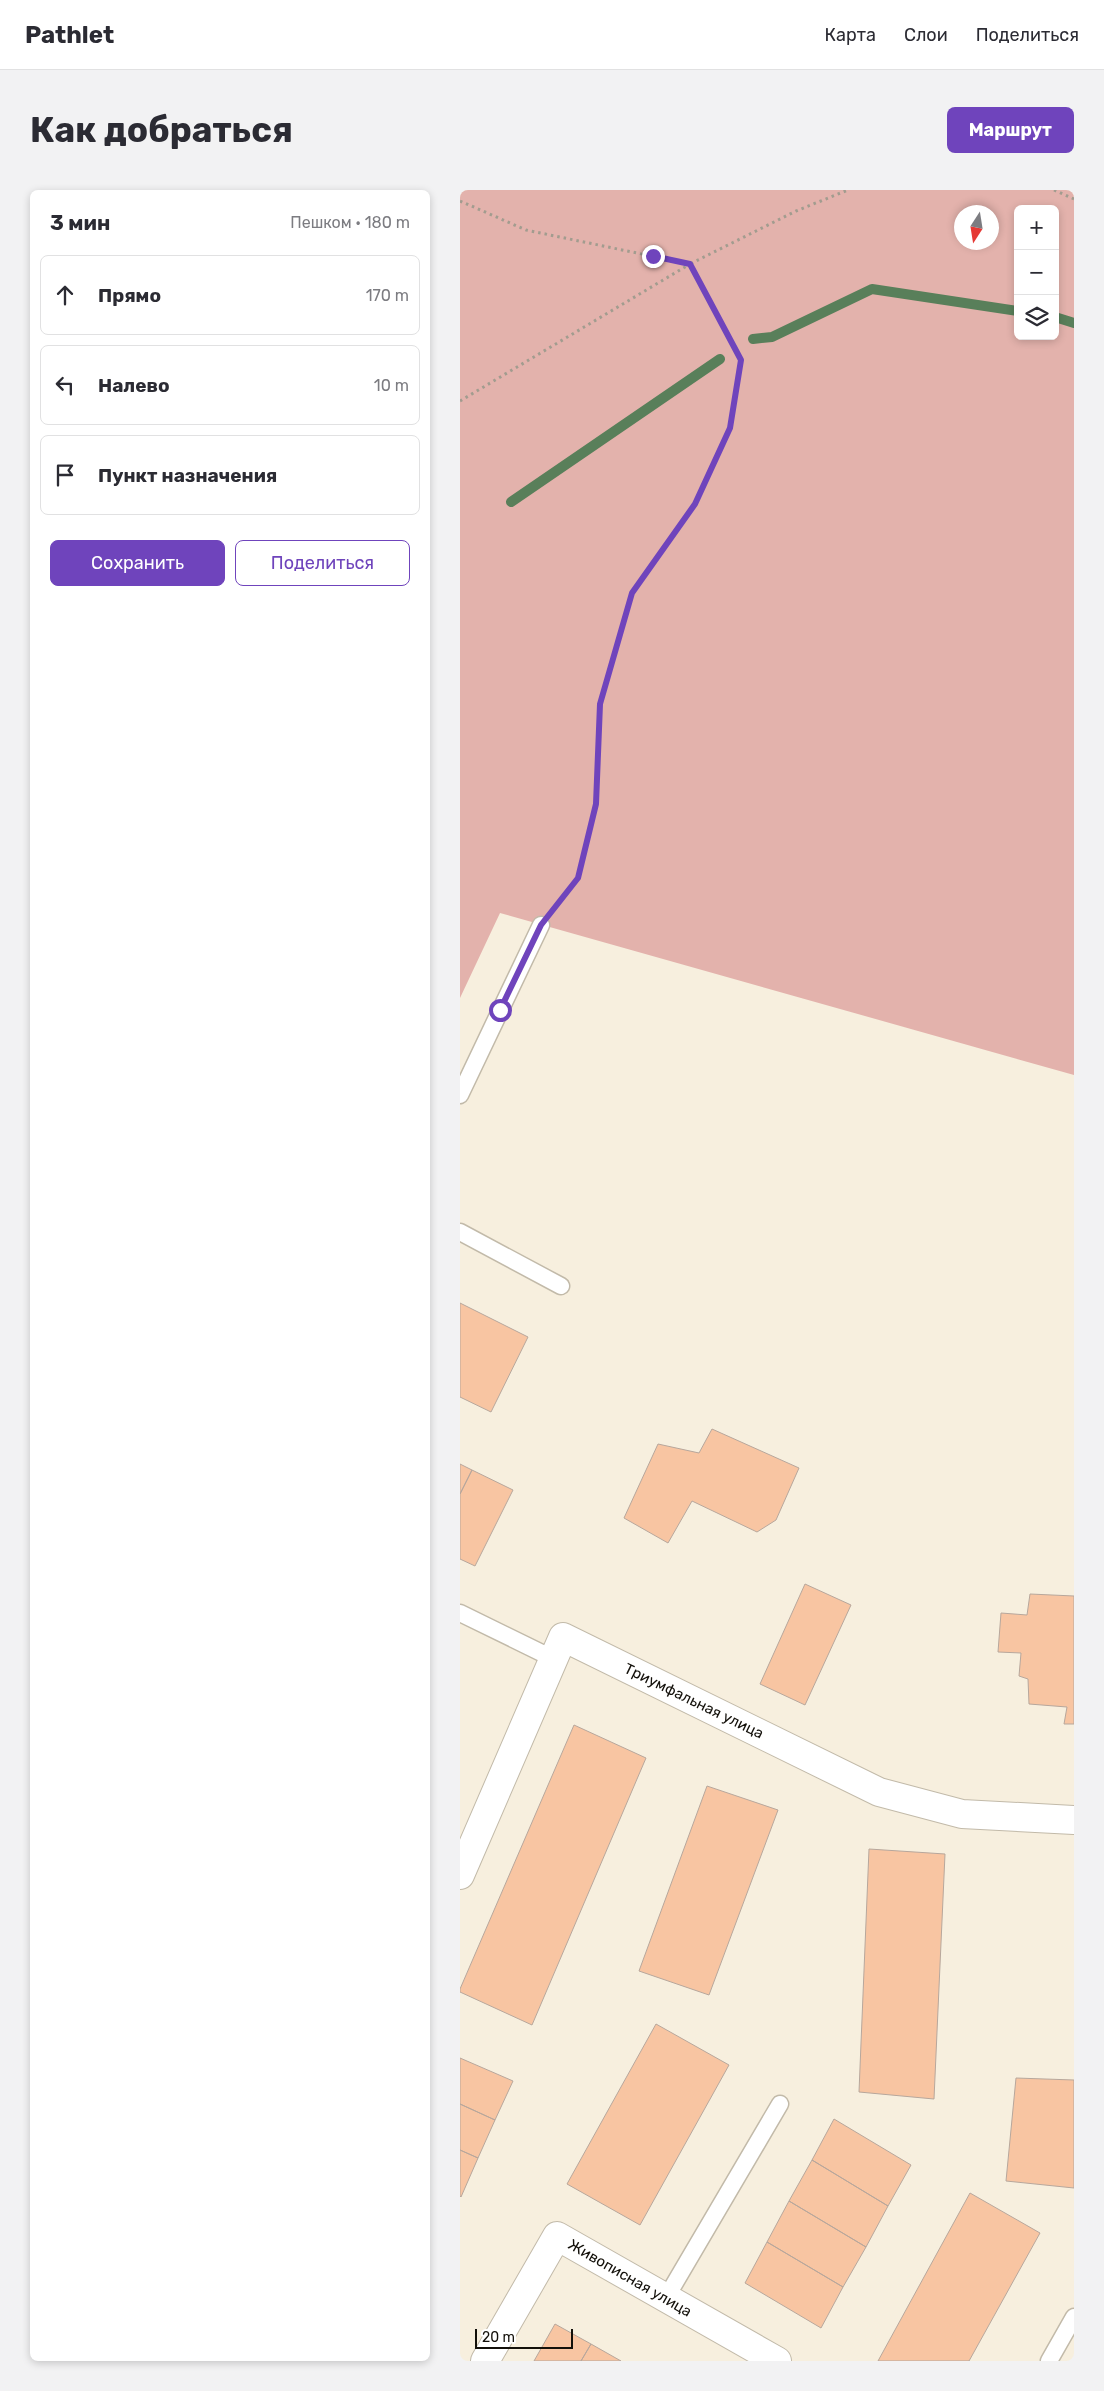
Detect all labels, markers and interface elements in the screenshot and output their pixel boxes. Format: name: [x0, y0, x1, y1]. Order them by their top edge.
text: Pathlet: [25, 21, 114, 49]
text: Карта: [825, 24, 876, 46]
text: Слои: [904, 24, 948, 46]
text: Поделиться: [976, 24, 1079, 46]
button: Маршрут: [947, 107, 1074, 153]
text: Как добраться: [30, 109, 293, 151]
north arrow: [954, 205, 999, 250]
map controls: [1014, 205, 1059, 340]
button: +: [1014, 205, 1059, 250]
text: 3 мин: [50, 210, 110, 235]
text: Пешком · 180 m: [290, 213, 410, 232]
route end: [642, 245, 665, 268]
button: −: [1014, 250, 1059, 295]
icon: ahead: [51, 281, 79, 309]
text: Прямо: [98, 284, 161, 307]
text: 170 m: [366, 286, 409, 305]
button: layers: [1014, 295, 1059, 340]
icon: left: [51, 371, 79, 399]
text: Налево: [98, 374, 170, 397]
text: 10 m: [374, 376, 409, 395]
icon: arrive: [51, 461, 79, 489]
text: Пункт назначения: [98, 464, 277, 487]
button: Сохранить: [50, 540, 225, 586]
button: Поделиться: [235, 540, 410, 586]
route start: [489, 999, 512, 1022]
street label: Триумфальная улица: [621, 1659, 767, 1743]
street label: Живописная улица: [565, 2235, 695, 2321]
scale bar: [475, 2326, 572, 2349]
text: 20 m: [482, 2329, 515, 2346]

